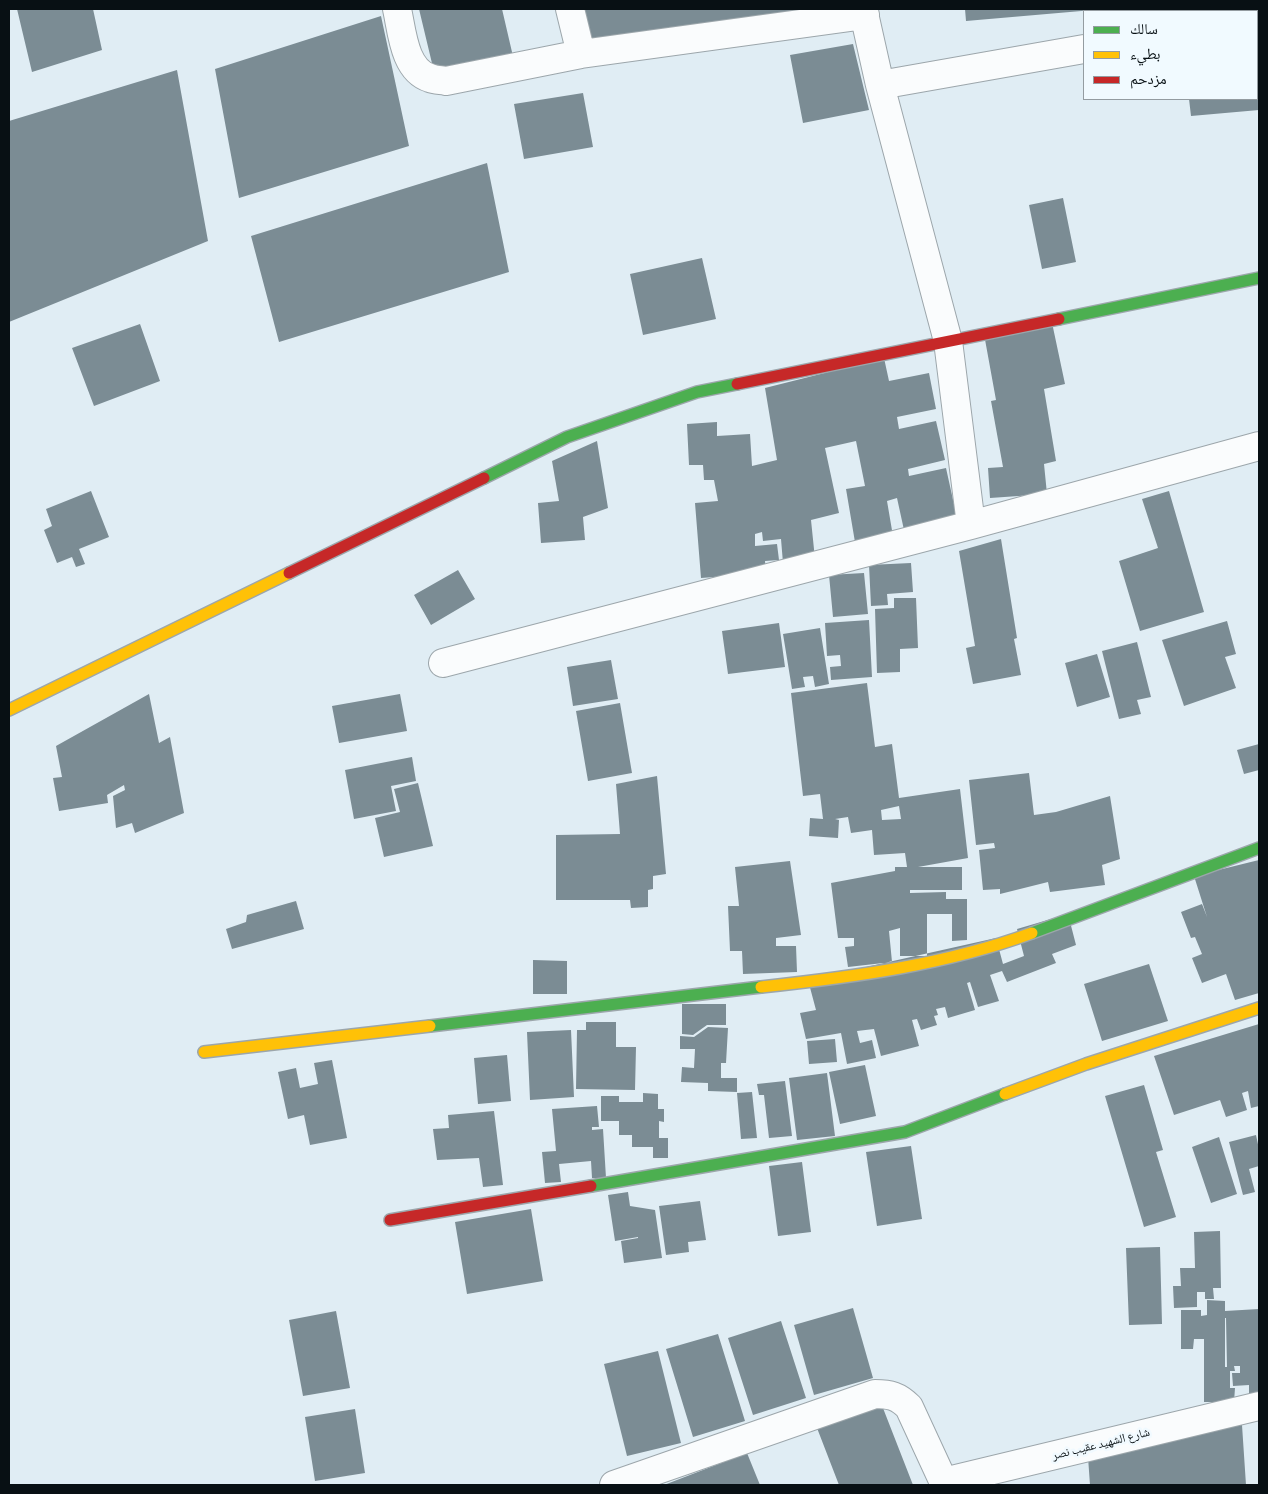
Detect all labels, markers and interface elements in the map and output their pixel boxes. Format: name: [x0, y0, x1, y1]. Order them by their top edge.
legend: [1083, 10, 1258, 100]
text: سالك: [1130, 16, 1158, 39]
text: بطيء: [1130, 41, 1160, 64]
text: مزدحم: [1130, 66, 1167, 89]
street label: شارع الشهيد عقيب نصر: [1051, 1425, 1151, 1463]

